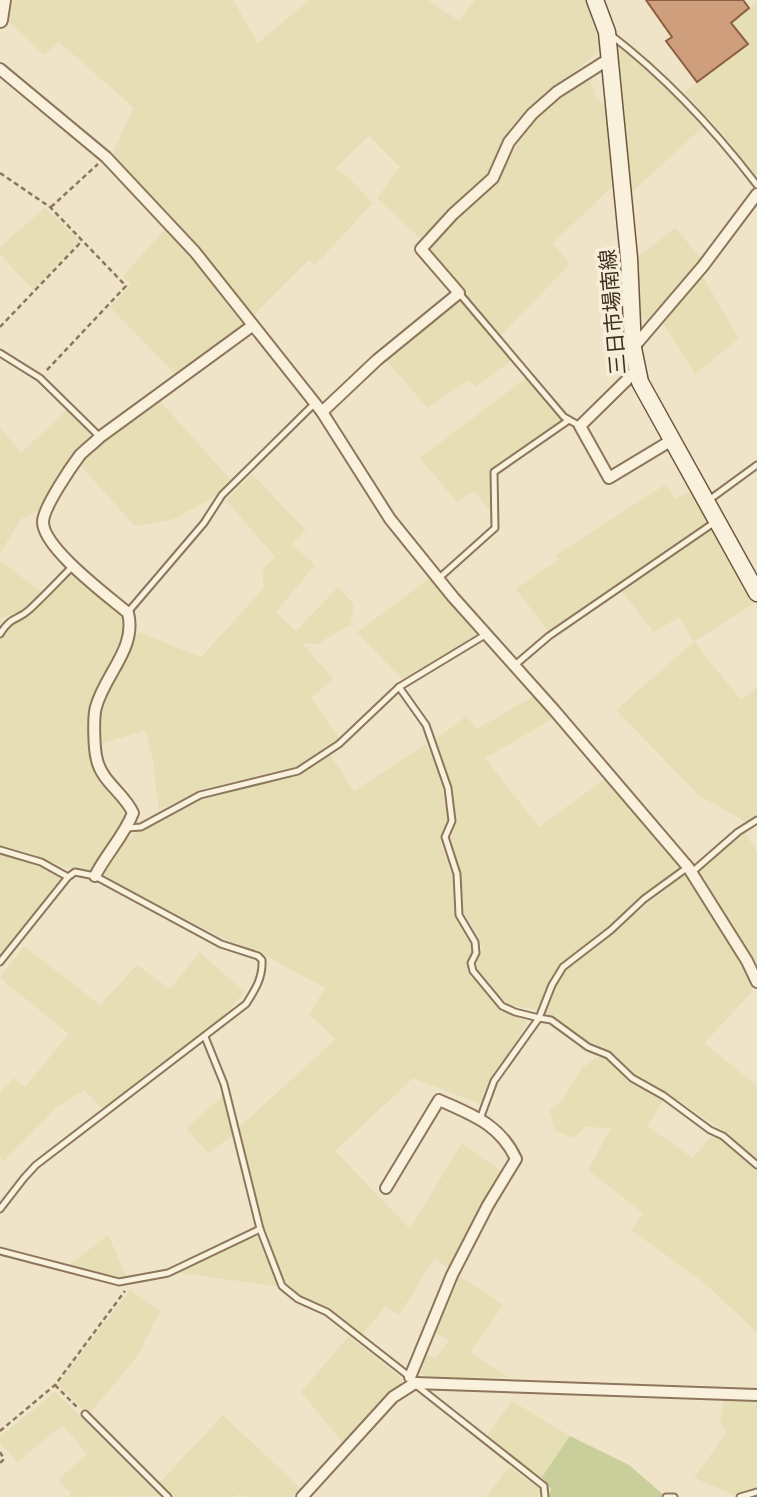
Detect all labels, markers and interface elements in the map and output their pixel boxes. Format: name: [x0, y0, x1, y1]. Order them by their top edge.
street label: 三日市場南線: [593, 248, 632, 376]

